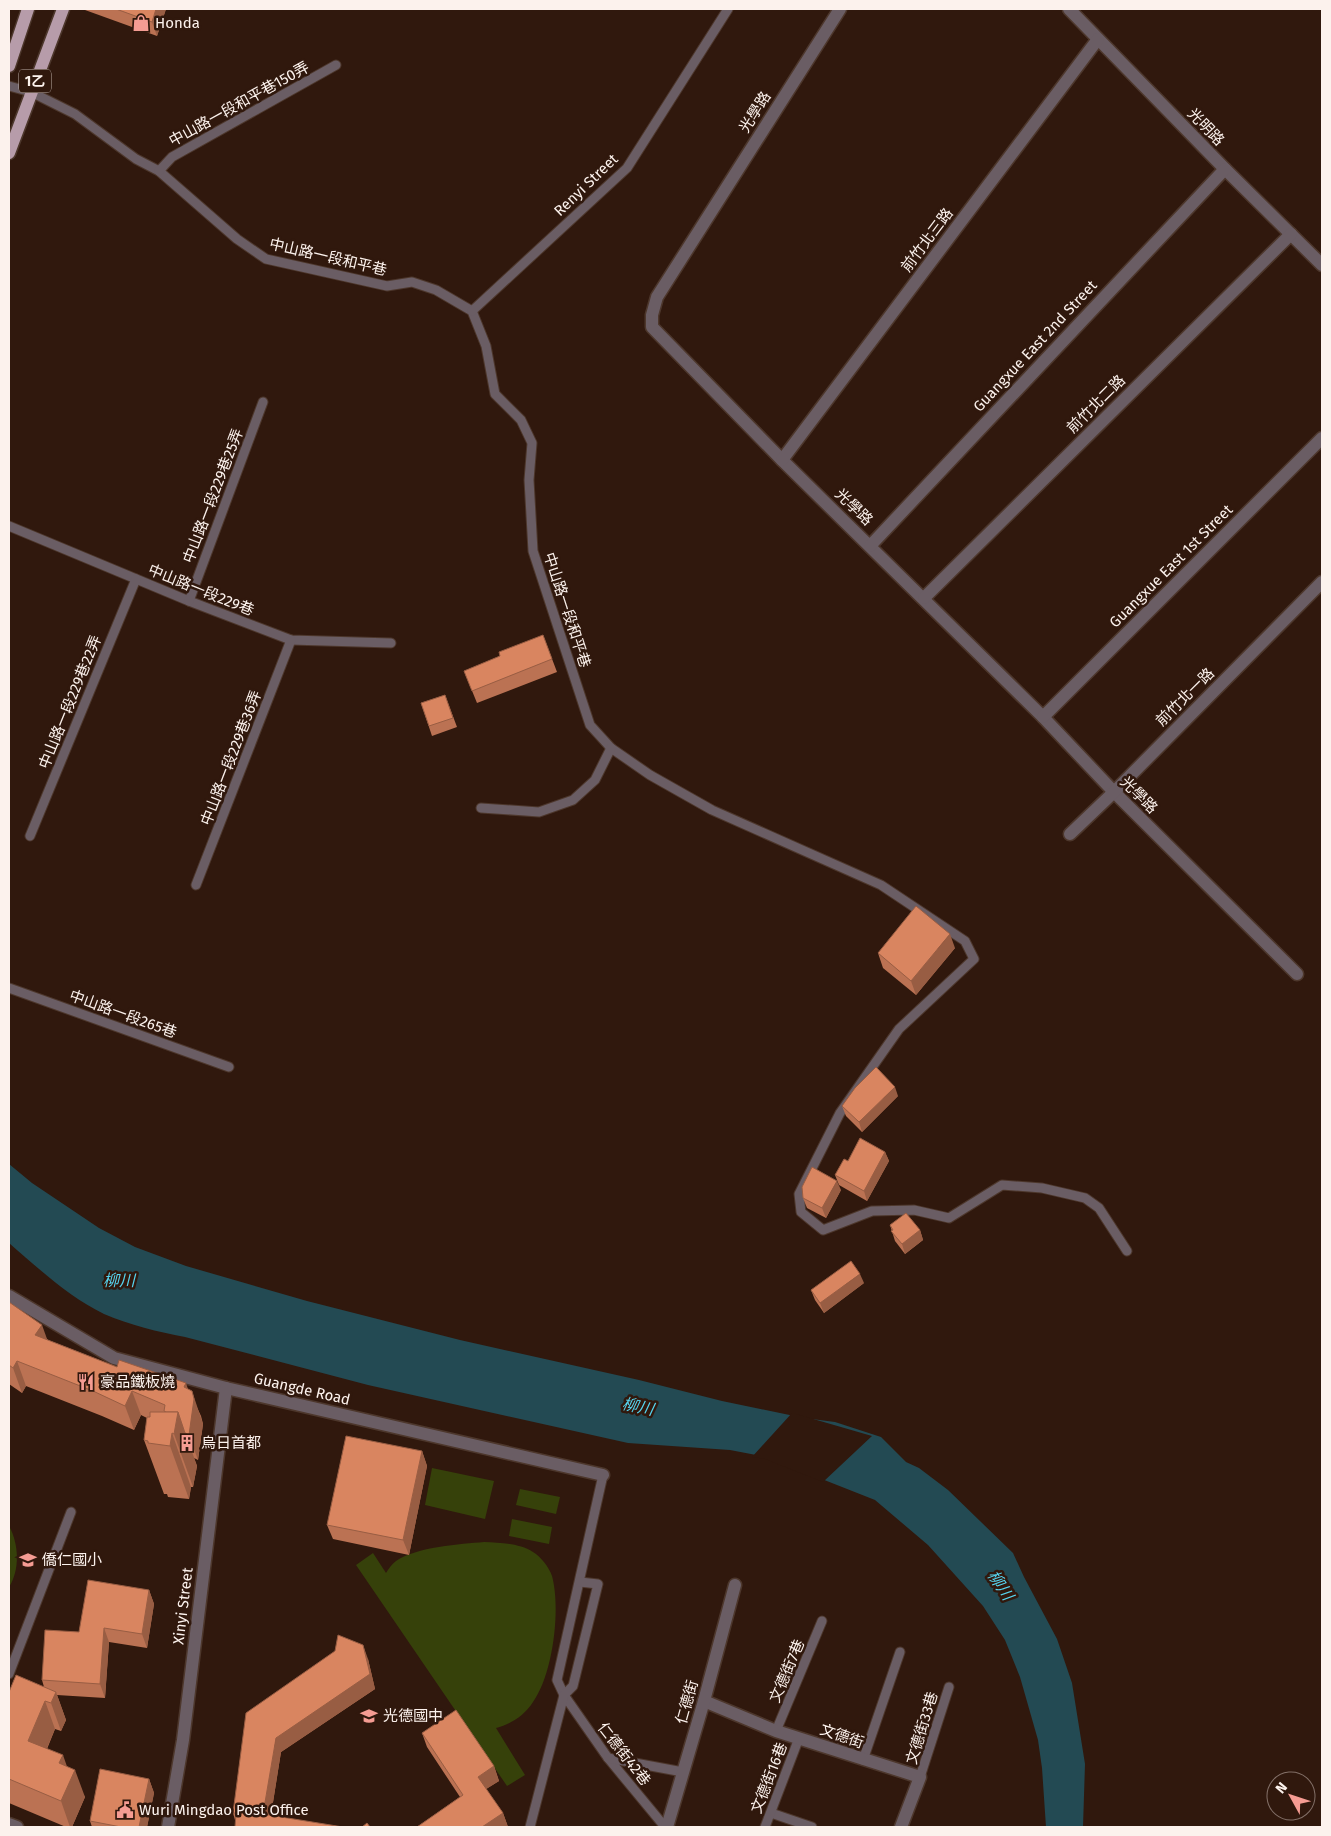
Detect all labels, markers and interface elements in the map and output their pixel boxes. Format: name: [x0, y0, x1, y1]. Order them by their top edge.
shop icon: Honda: [131, 13, 151, 33]
place label: Honda: [155, 14, 200, 32]
street label: 中山路一段和平巷150弄: [166, 58, 312, 150]
road number: 1乙: [19, 70, 51, 92]
street label: 光學路: [735, 88, 775, 136]
street label: 光明路: [1184, 105, 1228, 149]
street label: Renyi Street: [550, 150, 622, 220]
street label: 前竹北三路: [897, 205, 957, 275]
street label: 中山路一段和平巷: [268, 235, 388, 279]
street label: Guangxue East 2nd Street: [969, 276, 1101, 415]
street label: 前竹北二路: [1063, 371, 1129, 437]
street label: 中山路一段229巷25弄: [179, 426, 247, 566]
street label: 光學路: [832, 485, 876, 529]
street label: Guangxue East 1st Street: [1106, 500, 1237, 631]
street label: 中山路一段和平巷: [540, 550, 594, 670]
street label: 中山路一段229巷: [145, 561, 257, 619]
street label: 中山路一段229巷22弄: [35, 633, 105, 771]
street label: 前竹北一路: [1152, 664, 1218, 730]
street label: 中山路一段229巷36弄: [197, 688, 265, 828]
street label: 光學路: [1117, 773, 1161, 817]
street label: 中山路一段265巷: [67, 986, 179, 1042]
water label: 柳川: [103, 1271, 137, 1290]
street label: Guangde Road: [252, 1369, 352, 1409]
restaurant icon: 豪品鐵板燒: [76, 1372, 96, 1392]
place label: 豪品鐵板燒: [100, 1373, 175, 1391]
water label: 柳川: [620, 1394, 657, 1419]
building icon: 烏日首都: [177, 1433, 197, 1453]
place label: 烏日首都: [201, 1434, 261, 1452]
school or university icon: 僑仁國小: [18, 1550, 38, 1570]
place label: 僑仁國小: [42, 1551, 102, 1569]
street label: Xinyi Street: [169, 1566, 197, 1645]
water label: 柳川: [984, 1567, 1019, 1606]
street label: 文德街7巷: [766, 1637, 808, 1705]
street label: 仁德街: [672, 1678, 702, 1726]
street label: 文德街33巷: [902, 1690, 942, 1766]
school or university icon: 光德國中: [359, 1706, 379, 1726]
place label: 光德國中: [383, 1707, 443, 1725]
street label: 仁德街42巷: [594, 1719, 654, 1789]
street label: 文德街: [818, 1720, 866, 1752]
street label: 文德街16巷: [747, 1740, 791, 1816]
north arrow: [1266, 1771, 1316, 1821]
text: N: [1272, 1779, 1291, 1797]
public building icon: Wuri Mingdao Post Office: [115, 1800, 135, 1820]
place label: Wuri Mingdao Post Office: [139, 1801, 309, 1819]

